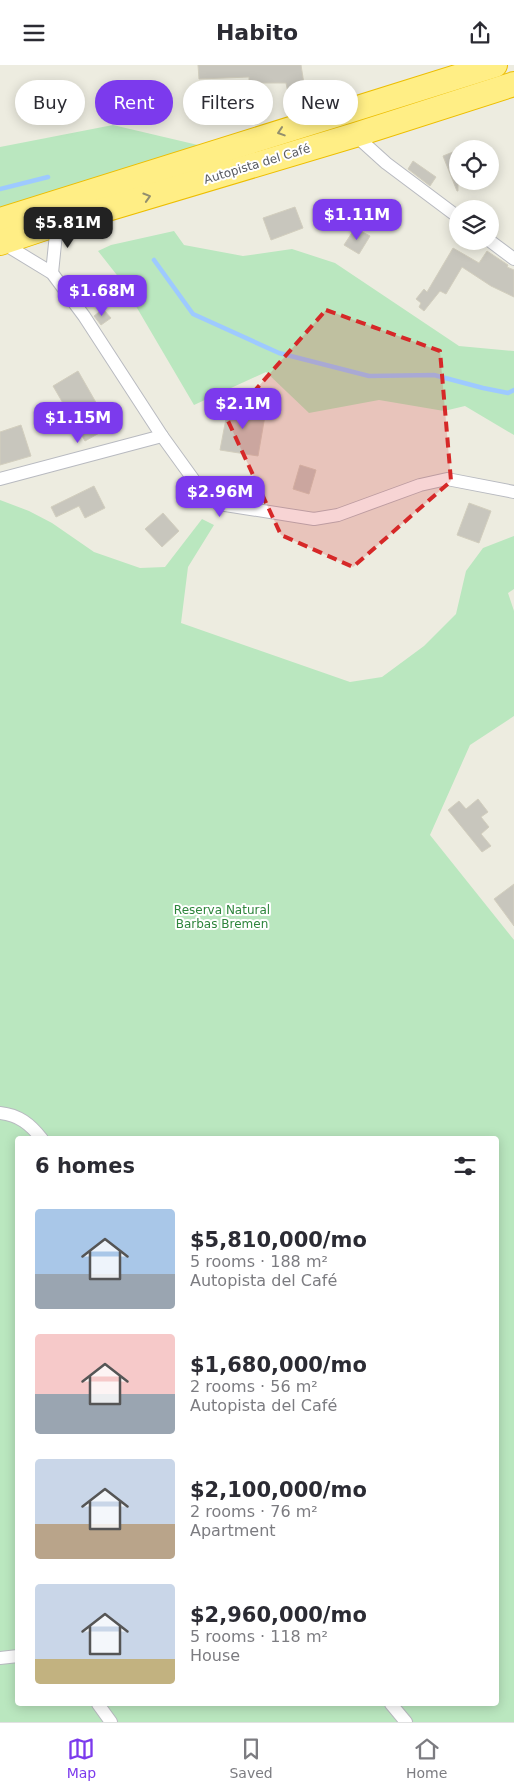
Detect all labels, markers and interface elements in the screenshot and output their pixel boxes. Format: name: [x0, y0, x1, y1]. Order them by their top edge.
icon: menu: [20, 19, 48, 47]
icon: share: [466, 19, 494, 47]
text: Habito: [216, 20, 298, 45]
chip: Buy: [15, 80, 85, 125]
chip: Rent: [95, 80, 173, 125]
chip: Filters: [183, 80, 273, 125]
chip: New: [283, 80, 358, 125]
one-way arrow: [278, 127, 286, 137]
map controls: [449, 140, 499, 250]
button: locate: [449, 140, 499, 190]
street label: Autopista del Café: [202, 141, 312, 187]
one-way arrow: [142, 192, 150, 202]
pin: $1.11M: [316, 199, 398, 241]
button: layers: [449, 200, 499, 250]
text: $1.11M: [324, 205, 390, 224]
pin: $5.81M: [27, 207, 109, 249]
text: $5.81M: [35, 213, 101, 232]
pin: $1.68M: [61, 275, 143, 317]
text: $1.68M: [69, 281, 135, 300]
pin: $2.1M: [208, 387, 278, 430]
text: $2.1M: [215, 394, 271, 413]
pin: $1.15M: [37, 401, 119, 444]
text: $1.15M: [45, 408, 111, 427]
pin: $2.96M: [179, 475, 261, 518]
text: $2.96M: [187, 482, 253, 501]
park label: Reserva Natural Barbas Bremen: [174, 903, 270, 931]
icon: filters: [451, 1152, 479, 1180]
text: 6 homes: [35, 1154, 135, 1178]
text: $5,810,000/mo: [190, 1228, 367, 1252]
icon: home: [75, 1229, 135, 1289]
text: 5 rooms · 188 m²: [190, 1252, 328, 1271]
text: Autopista del Café: [190, 1271, 337, 1290]
text: $1,680,000/mo: [190, 1353, 367, 1377]
icon: home: [75, 1354, 135, 1414]
text: 2 rooms · 56 m²: [190, 1377, 318, 1396]
text: Autopista del Café: [190, 1396, 337, 1415]
text: $2,100,000/mo: [190, 1478, 367, 1502]
icon: home: [75, 1479, 135, 1539]
text: 2 rooms · 76 m²: [190, 1502, 318, 1521]
text: Apartment: [190, 1521, 276, 1540]
text: $2,960,000/mo: [190, 1603, 367, 1627]
icon: home: [75, 1604, 135, 1664]
text: 5 rooms · 118 m²: [190, 1627, 328, 1646]
text: House: [190, 1646, 240, 1665]
tab: Map: [67, 1735, 96, 1781]
tab: Saved: [229, 1735, 273, 1781]
tab: Home: [406, 1735, 447, 1781]

